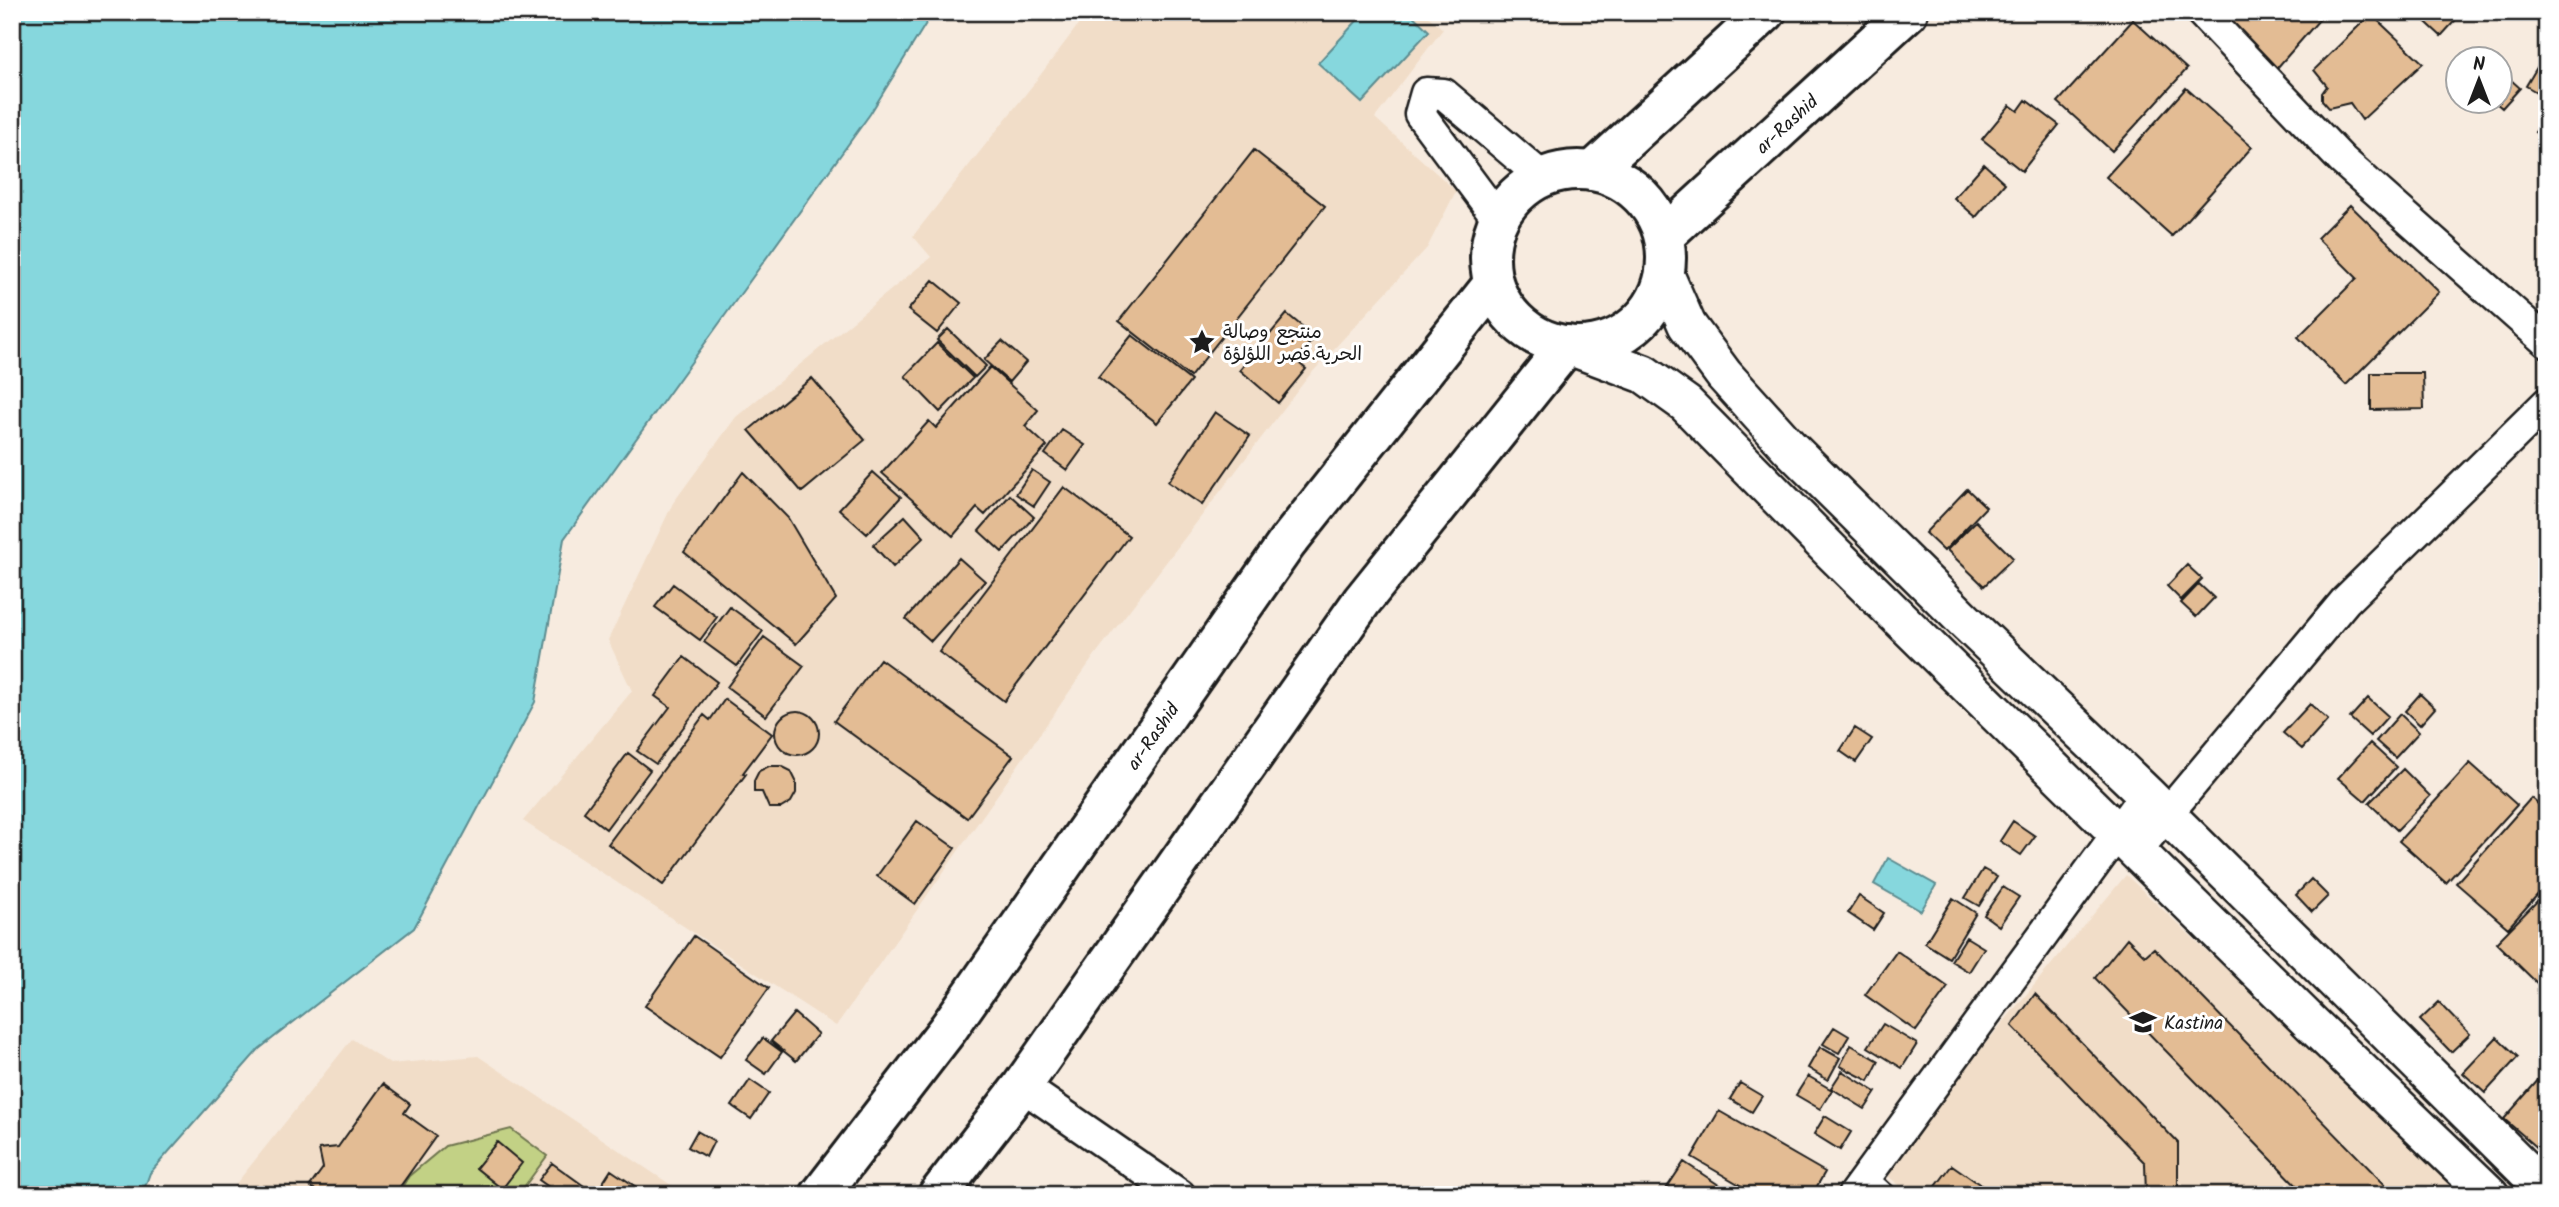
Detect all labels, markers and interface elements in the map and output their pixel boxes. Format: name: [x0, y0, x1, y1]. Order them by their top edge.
north arrow: [2444, 46, 2514, 116]
text: N: [2473, 50, 2485, 80]
street label: ar-Rashid: [1749, 88, 1826, 162]
place label: منتجع وصالة الحرية.قصر اللؤلؤة: [1223, 318, 1362, 370]
place icon: منتجع وصالة الحرية.قصر اللؤلؤة: [1187, 327, 1217, 357]
street label: ar-Rashid: [1120, 697, 1189, 777]
school or university icon: Kastina: [2128, 1007, 2158, 1037]
place label: Kastina: [2164, 1009, 2223, 1039]

